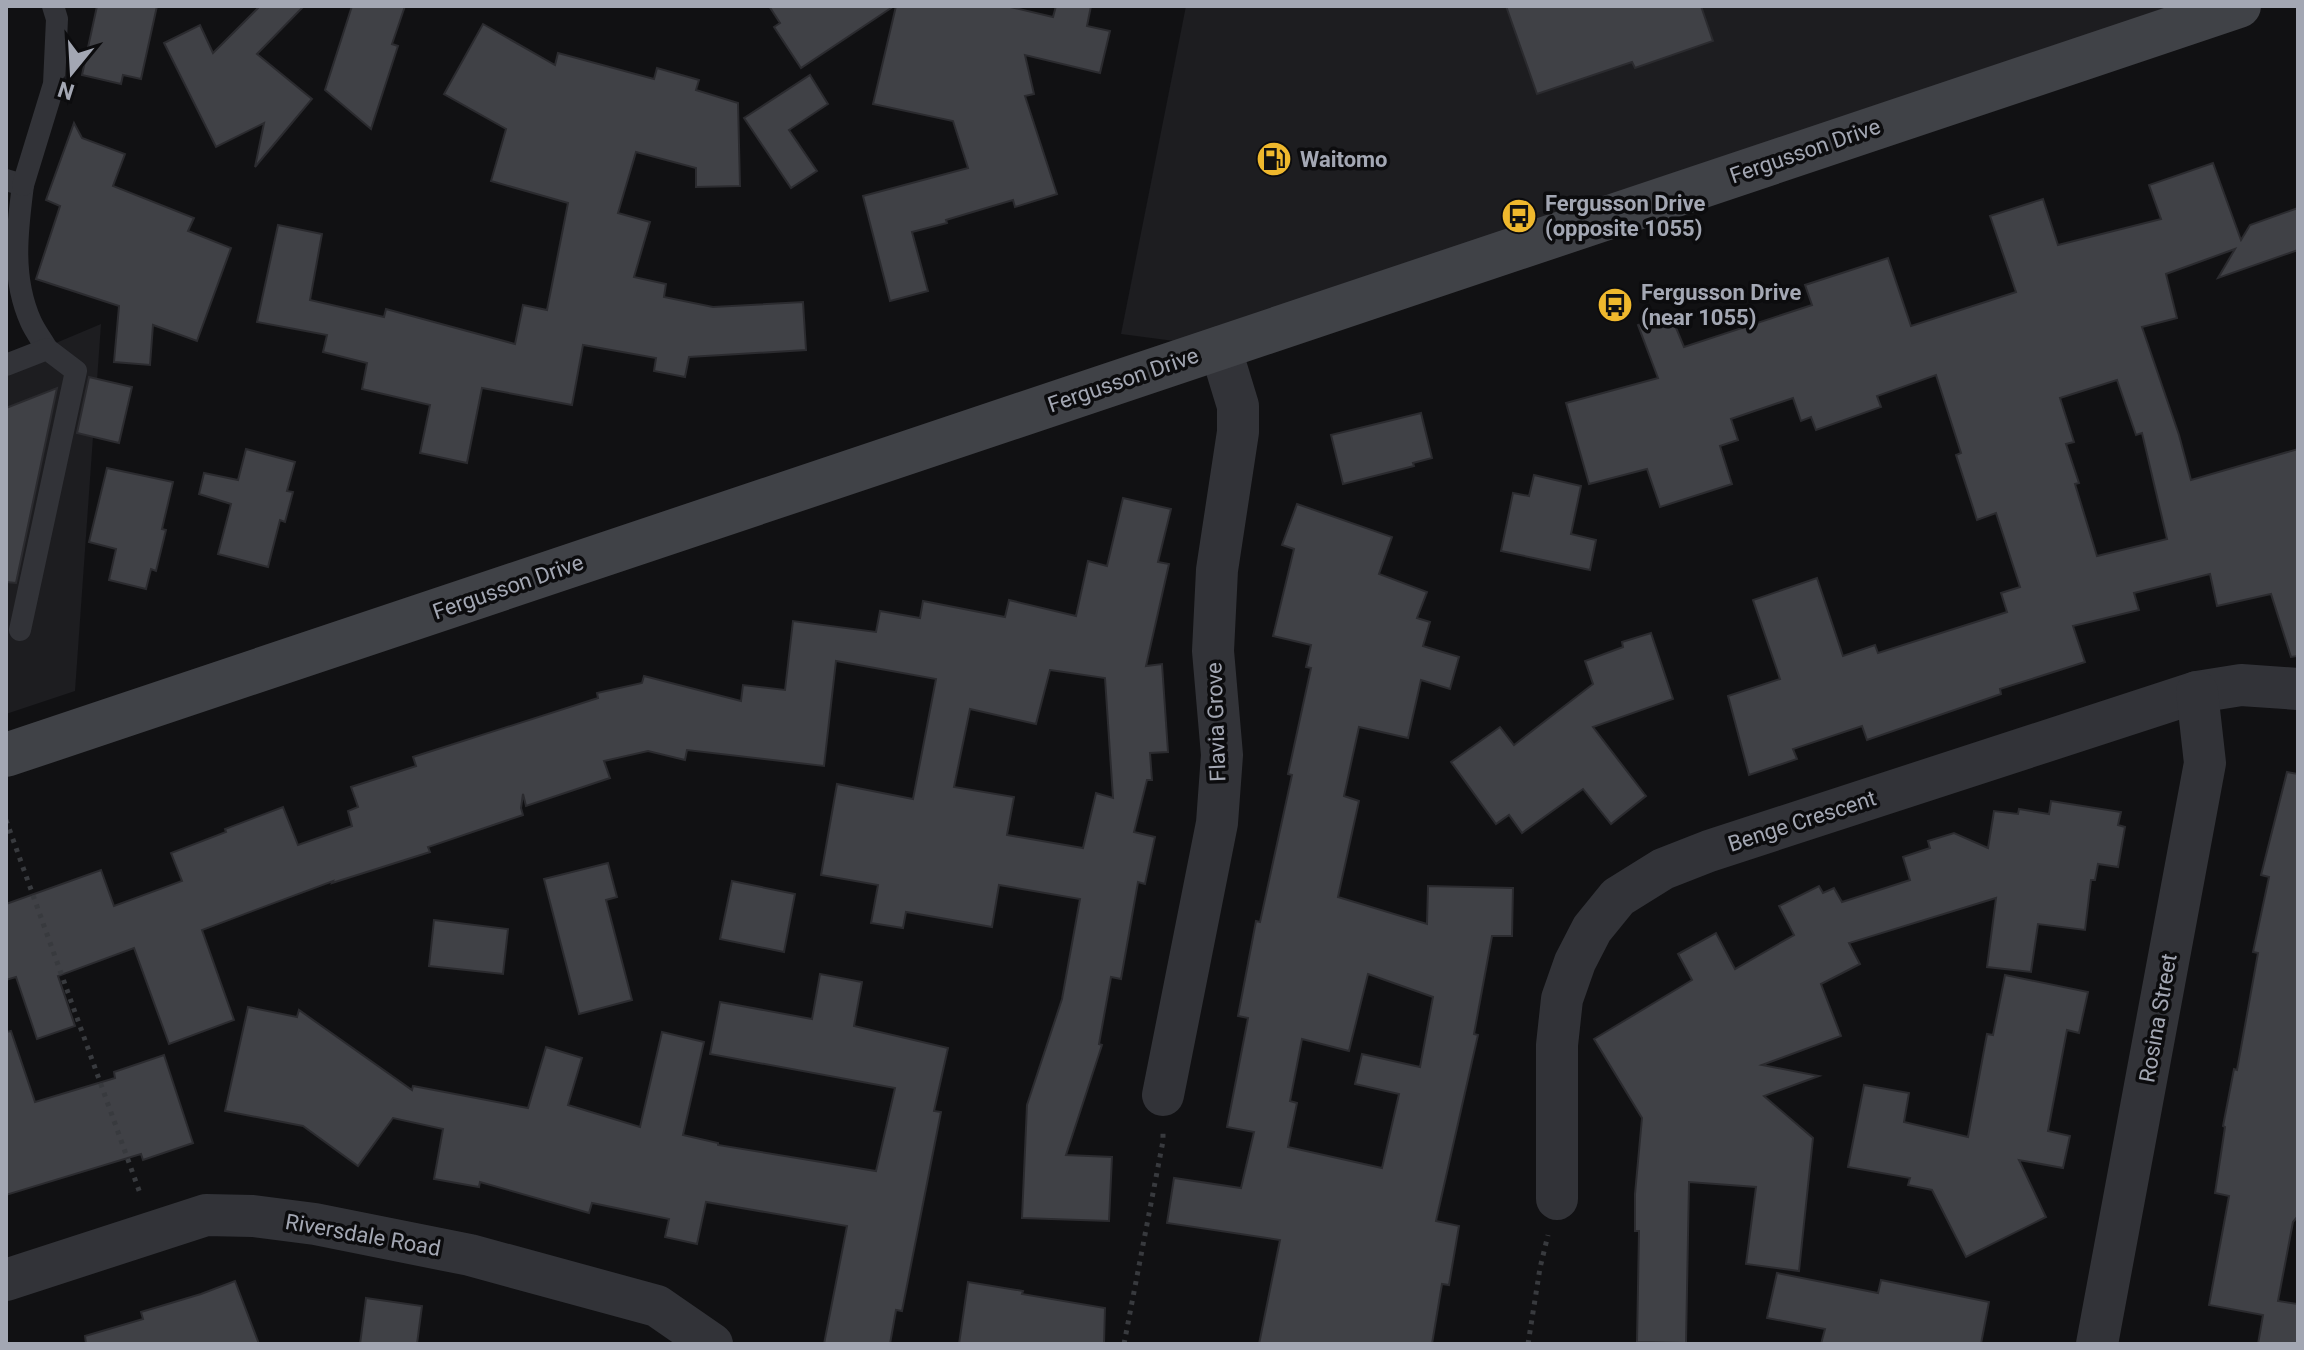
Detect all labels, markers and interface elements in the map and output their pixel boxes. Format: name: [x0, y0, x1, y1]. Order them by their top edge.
north arrow: [32, 32, 112, 112]
text: N: [55, 76, 77, 105]
street label: Fergusson Drive: [1726, 114, 1884, 188]
fuel station icon: Waitomo: [1255, 140, 1293, 178]
place label: Waitomo: [1300, 147, 1388, 172]
place label: Fergusson Drive (opposite 1055): [1545, 191, 1705, 241]
bus stop icon: Fergusson Drive (opposite 1055): [1500, 197, 1538, 235]
place label: Fergusson Drive (near 1055): [1641, 280, 1801, 330]
bus stop icon: Fergusson Drive (near 1055): [1596, 286, 1634, 324]
street label: Fergusson Drive: [1044, 343, 1202, 417]
street label: Fergusson Drive: [429, 550, 587, 624]
street label: Flavia Grove: [1201, 662, 1231, 782]
street label: Benge Crescent: [1725, 785, 1879, 857]
street label: Rosina Street: [2134, 952, 2182, 1084]
street label: Riversdale Road: [283, 1209, 443, 1261]

